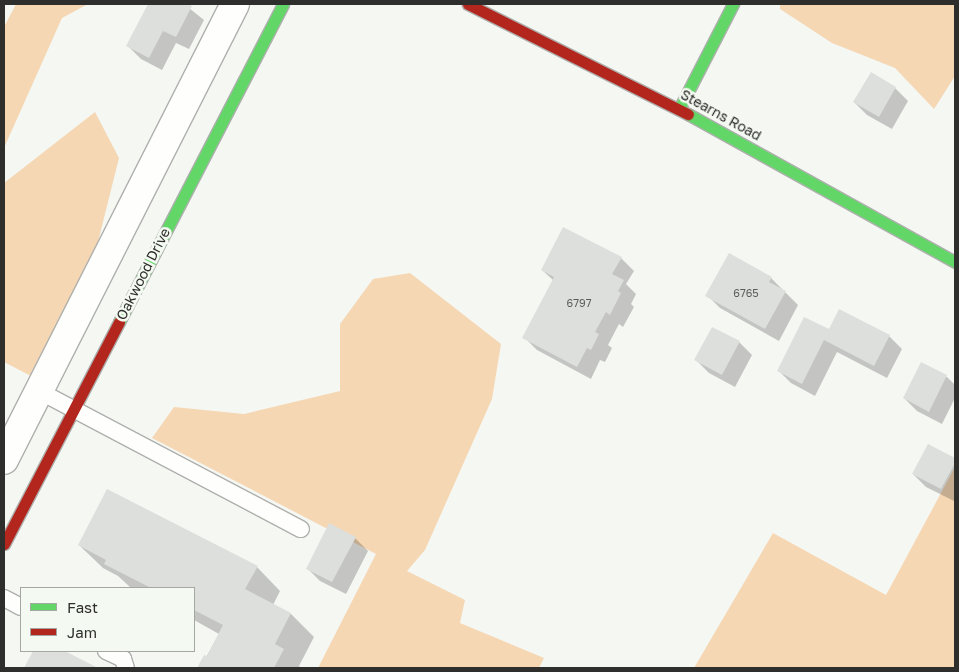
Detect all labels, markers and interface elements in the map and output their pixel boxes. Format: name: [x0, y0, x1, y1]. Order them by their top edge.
street label: Stearns Road: [678, 86, 764, 144]
street label: Oakwood Drive: [113, 225, 173, 323]
house number: 6765: [733, 286, 759, 300]
house number: 6797: [567, 296, 591, 310]
legend: [20, 587, 195, 652]
text: Fast: [67, 598, 98, 616]
text: Jam: [67, 623, 97, 641]

